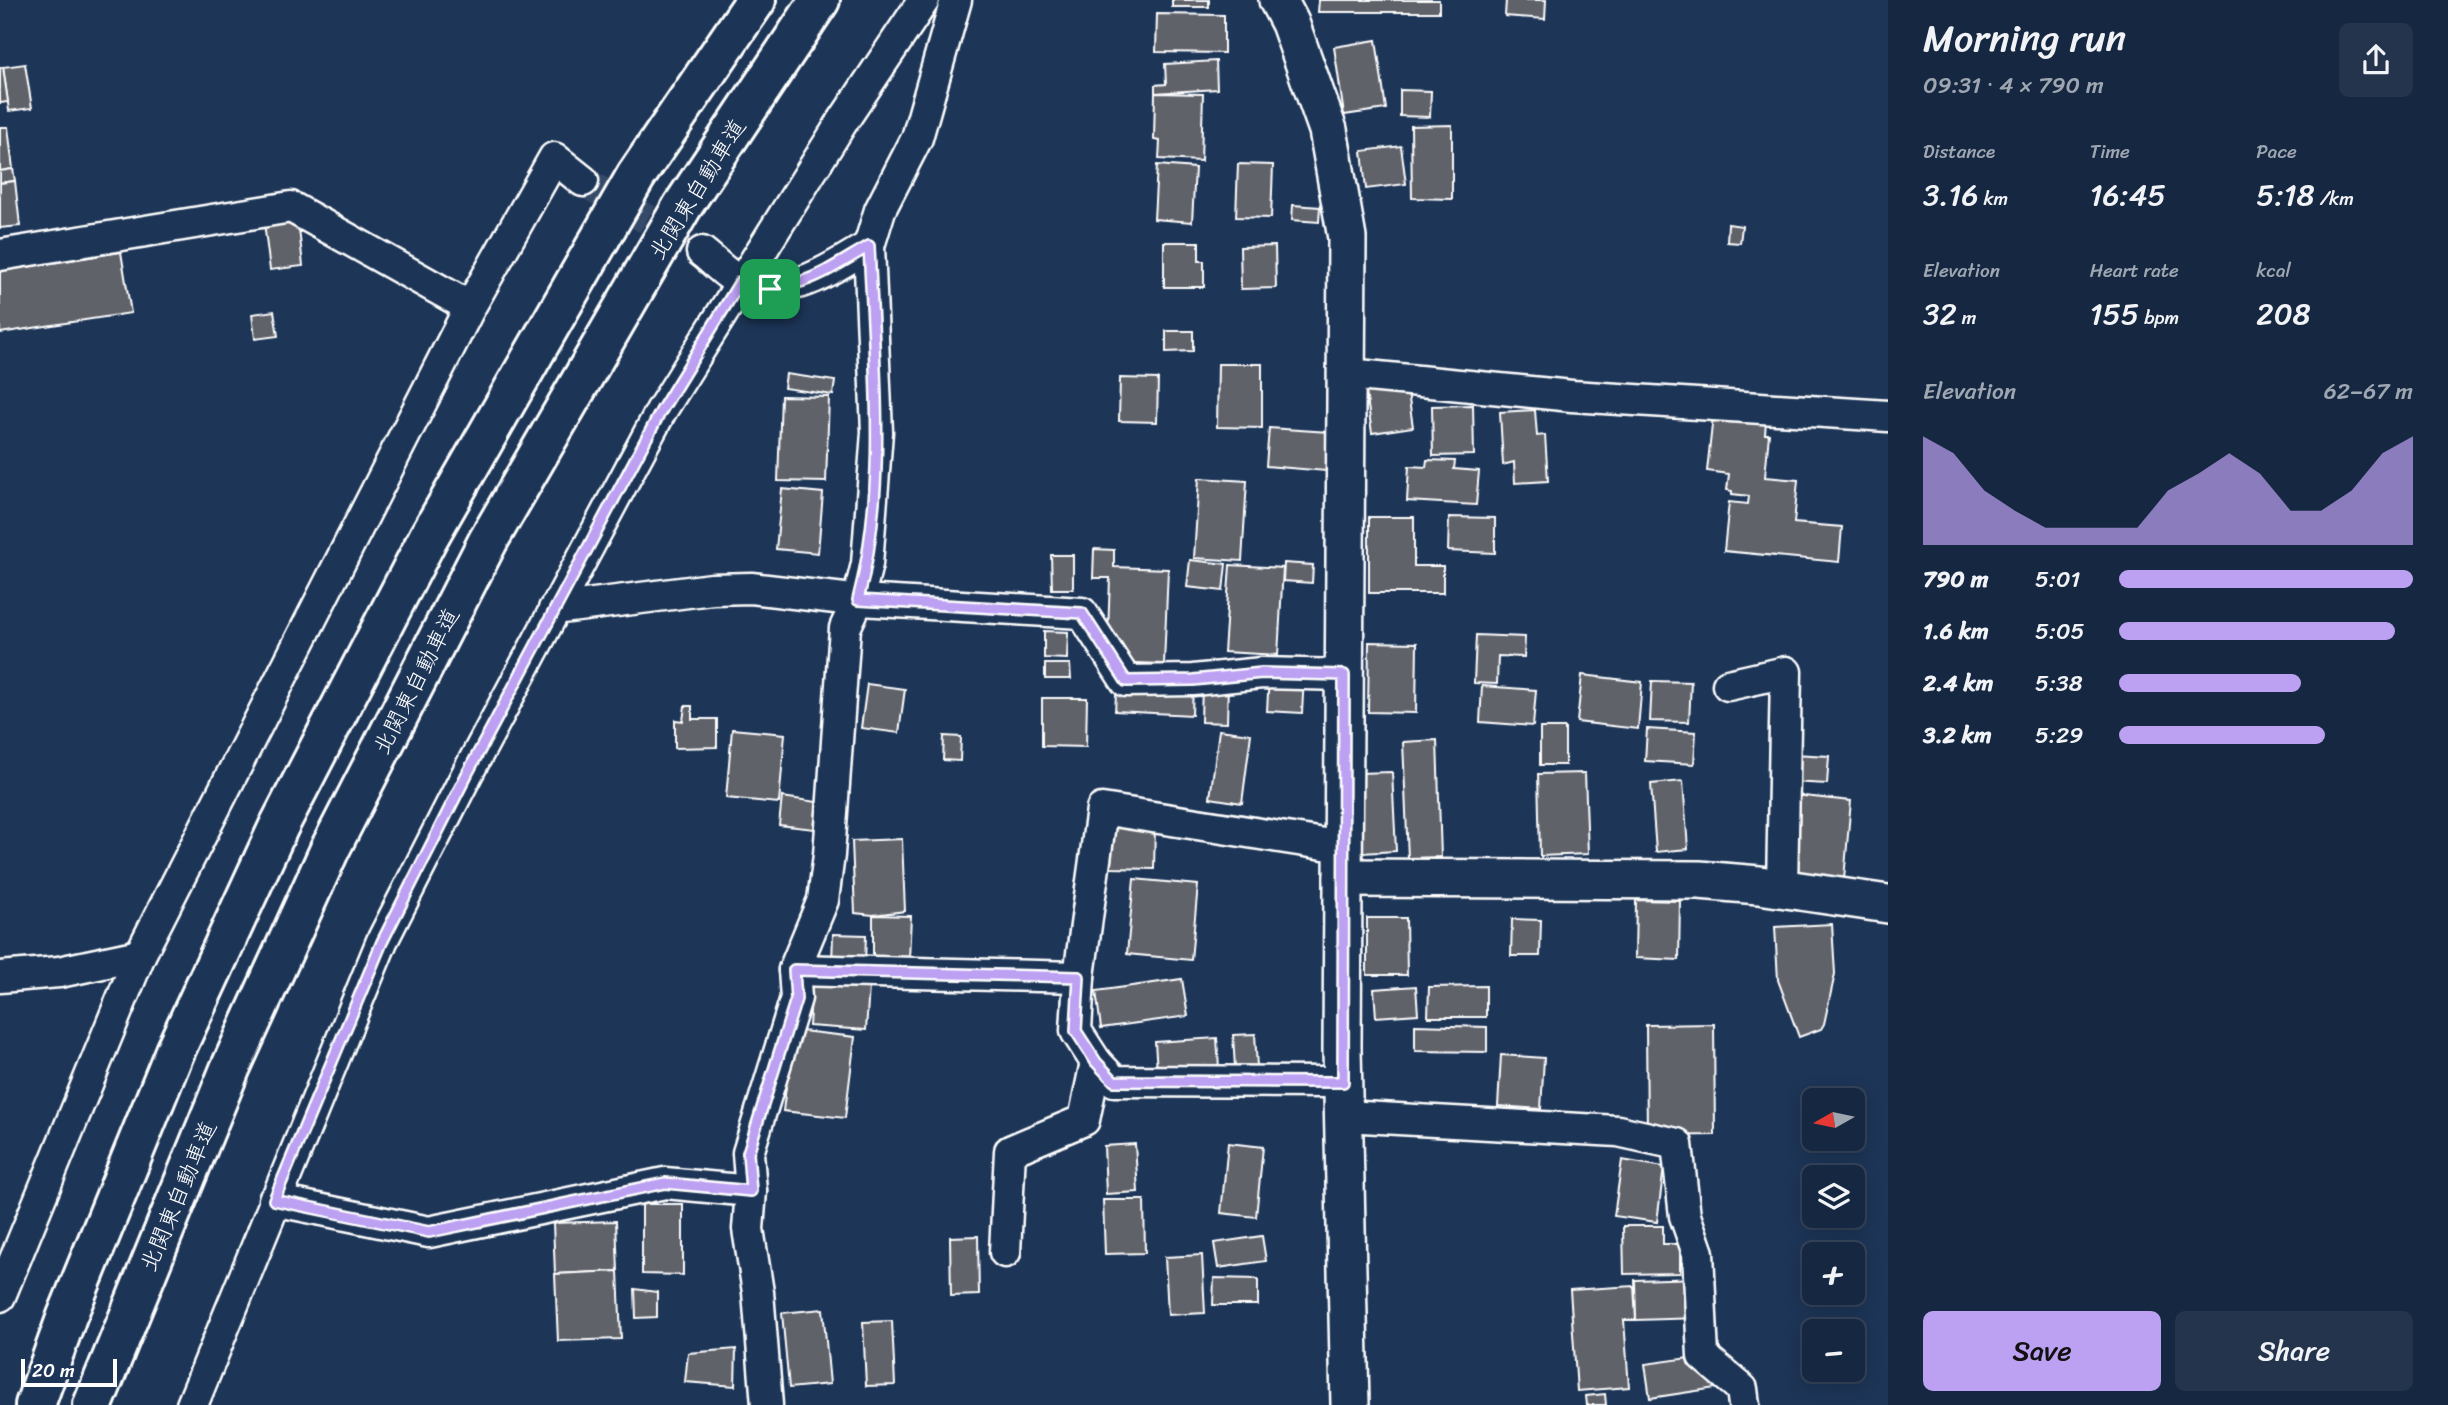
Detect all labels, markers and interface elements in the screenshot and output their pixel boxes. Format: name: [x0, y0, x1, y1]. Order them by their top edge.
text: Morning run: [1923, 5, 2126, 72]
button: share: [2339, 23, 2413, 97]
text: 09:31 · 4 × 790 m: [1923, 65, 2104, 106]
street label: 北関東自動車道: [637, 110, 757, 268]
text: Distance: [1923, 135, 1995, 168]
text: Time: [2090, 135, 2130, 168]
text: Pace: [2256, 135, 2297, 168]
text: 3.16: [1923, 168, 1978, 222]
text: 16:45: [2090, 168, 2166, 222]
text: 5:18: [2256, 168, 2315, 222]
text: km: [1978, 182, 2008, 215]
text: /km: [2315, 182, 2354, 215]
text: Elevation: [1923, 254, 2000, 287]
text: Heart rate: [2090, 254, 2179, 287]
text: kcal: [2256, 254, 2291, 287]
pin: [740, 259, 800, 319]
icon: arrive: [751, 270, 789, 308]
text: 32: [1923, 287, 1957, 341]
text: 155: [2090, 287, 2139, 341]
text: 208: [2256, 287, 2311, 341]
text: m: [1957, 301, 1976, 334]
text: bpm: [2139, 301, 2179, 334]
text: Elevation: [1923, 371, 2016, 412]
text: 62–67 m: [2324, 371, 2413, 412]
text: 790 m: [1923, 559, 1988, 600]
text: 5:01: [2035, 559, 2080, 600]
street label: 北関東自動車道: [362, 600, 471, 762]
text: 1.6 km: [1923, 611, 1989, 652]
text: 5:05: [2035, 611, 2085, 652]
text: 2.4 km: [1923, 663, 1993, 704]
text: 5:38: [2035, 663, 2083, 704]
text: 3.2 km: [1923, 715, 1992, 756]
text: 5:29: [2035, 715, 2083, 756]
north arrow: [1802, 1088, 1866, 1152]
map controls: [1802, 1088, 1865, 1382]
street label: 北関東自動車道: [128, 1114, 229, 1278]
button: layers: [1802, 1165, 1865, 1228]
button: +: [1802, 1242, 1865, 1305]
button: Save: [1923, 1311, 2161, 1391]
button: Share: [2175, 1311, 2413, 1391]
button: −: [1802, 1319, 1865, 1382]
text: 20 m: [32, 1354, 75, 1387]
scale bar: [21, 1356, 117, 1388]

